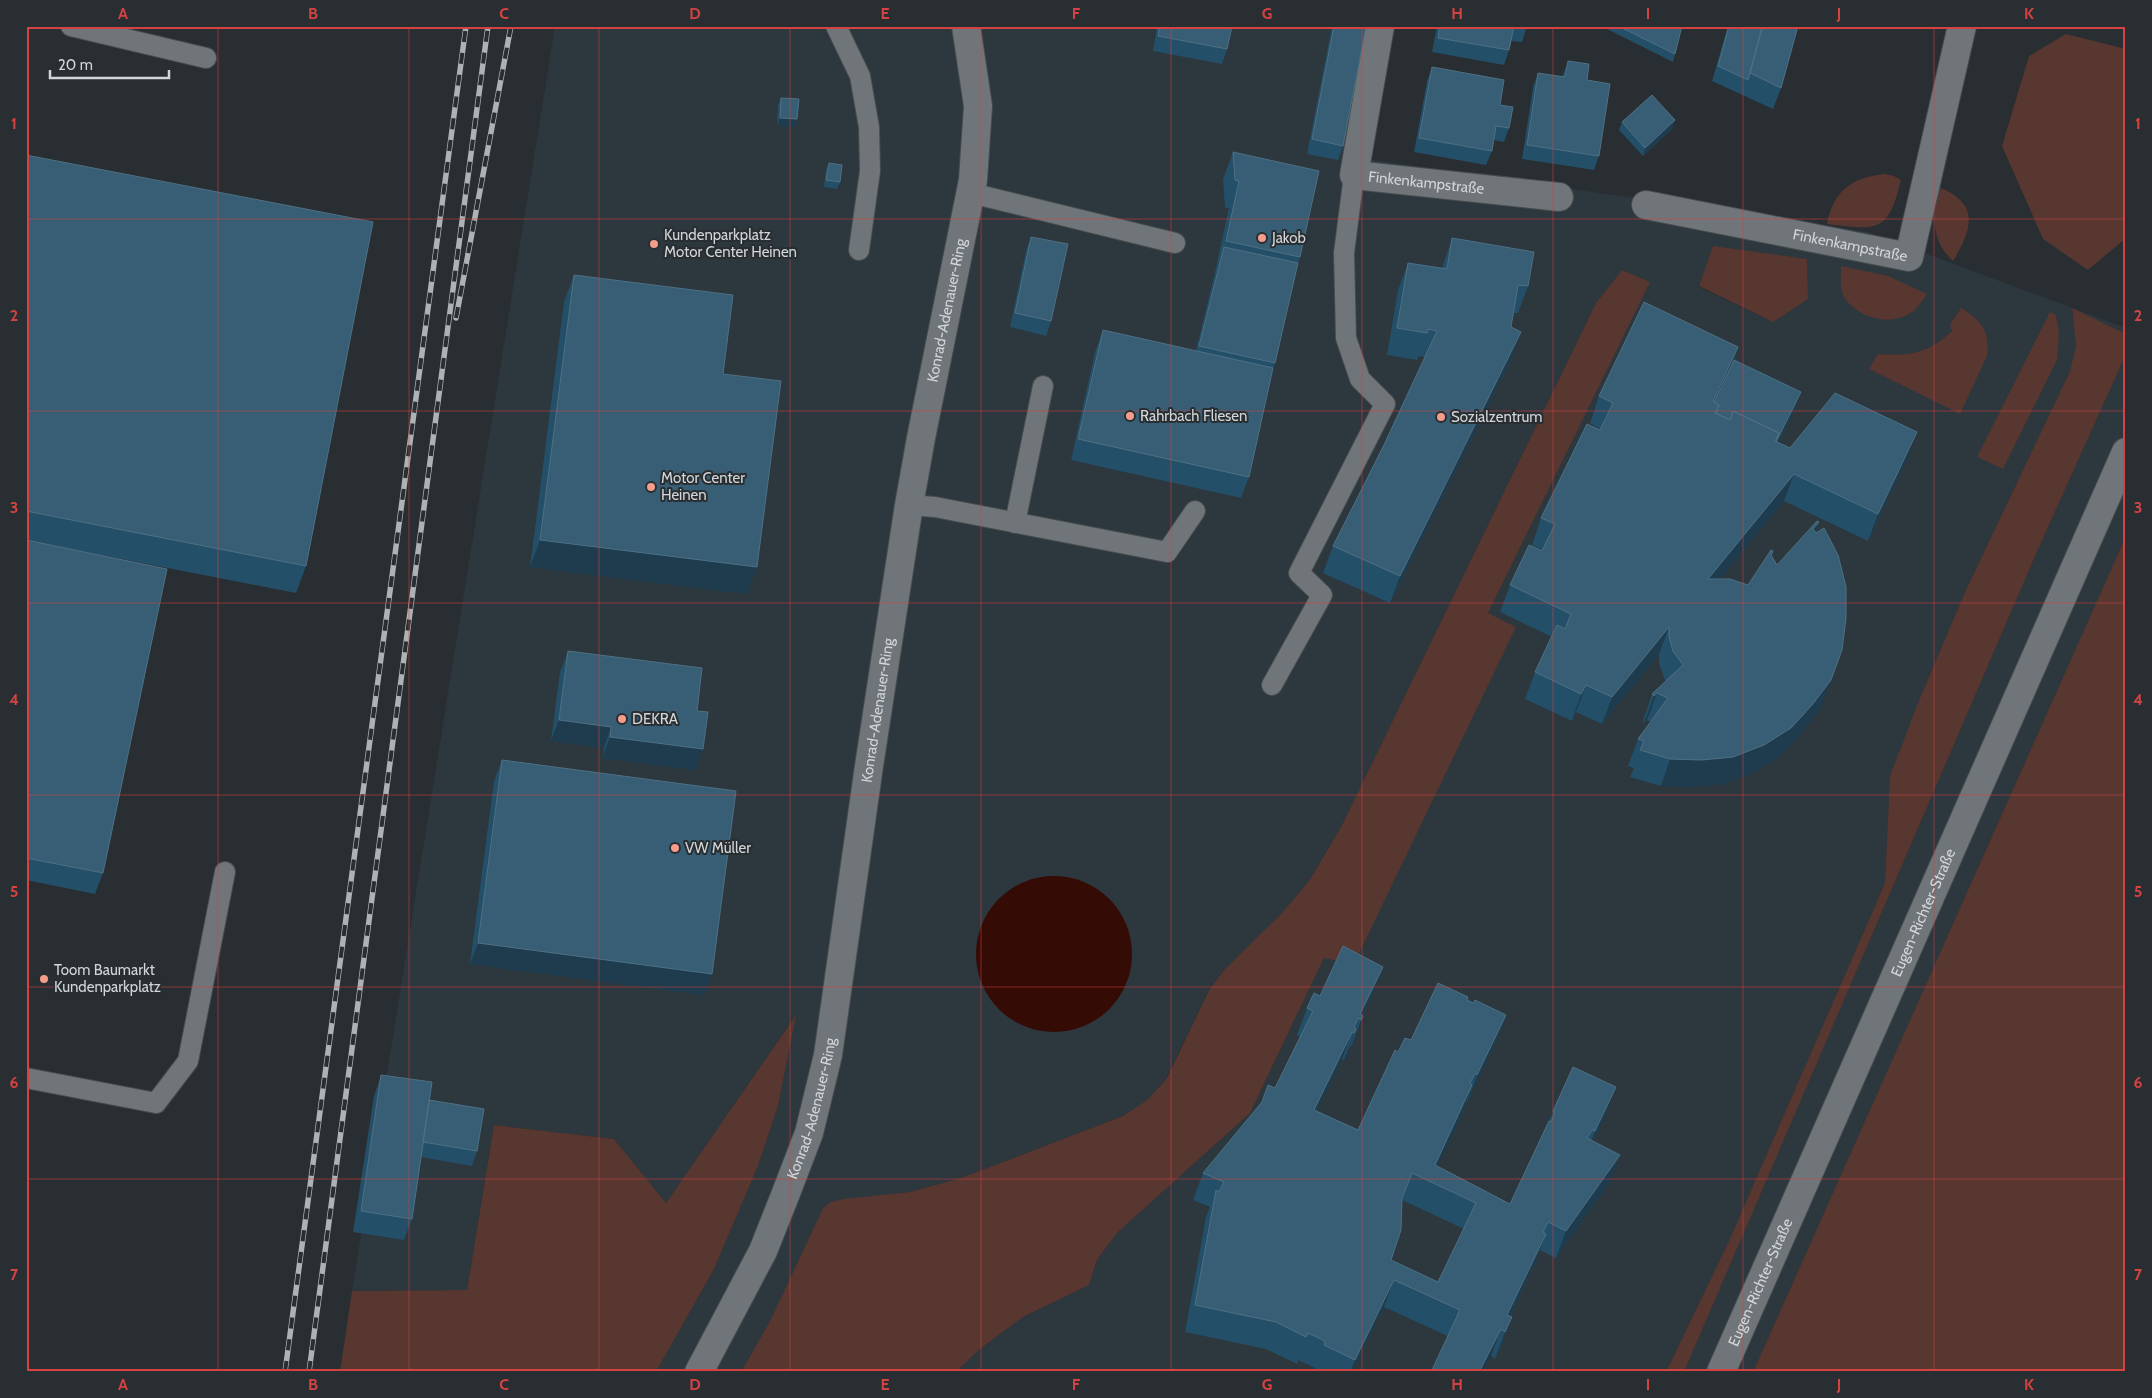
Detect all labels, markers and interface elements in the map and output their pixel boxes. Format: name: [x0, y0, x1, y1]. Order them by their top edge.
text: A: [118, 4, 128, 23]
text: B: [308, 4, 318, 23]
text: C: [499, 4, 509, 23]
text: D: [689, 4, 701, 23]
text: E: [880, 4, 890, 23]
text: F: [1072, 4, 1081, 23]
text: G: [1262, 4, 1272, 23]
text: H: [1451, 4, 1463, 23]
text: I: [1646, 4, 1650, 23]
text: J: [1836, 4, 1841, 23]
text: K: [2024, 4, 2034, 23]
scale bar: [50, 48, 169, 80]
text: 20 m: [58, 56, 93, 74]
text: 1: [11, 114, 17, 133]
text: 1: [2135, 114, 2141, 133]
street label: Finkenkampstraße: [1367, 168, 1486, 198]
street label: Finkenkampstraße: [1791, 225, 1909, 266]
place label: Kundenparkplatz Motor Center Heinen: [664, 226, 797, 261]
place label: Jakob: [1271, 229, 1306, 247]
marker: Jakob: [1256, 232, 1268, 244]
street label: Konrad-Adenauer-Ring: [923, 236, 970, 384]
marker: Kundenparkplatz Motor Center Heinen: [648, 238, 660, 250]
text: 2: [10, 306, 18, 325]
text: 2: [2134, 306, 2142, 325]
place label: Rahrbach Fliesen: [1140, 407, 1247, 425]
place label: Sozialzentrum: [1451, 408, 1543, 426]
marker: Rahrbach Fliesen: [1124, 410, 1136, 422]
marker: Sozialzentrum: [1435, 411, 1447, 423]
place label: Motor Center Heinen: [661, 469, 745, 504]
marker: Motor Center Heinen: [645, 481, 657, 493]
text: 3: [10, 498, 18, 517]
text: 3: [2134, 498, 2142, 517]
street label: Konrad-Adenauer-Ring: [858, 636, 898, 784]
text: 4: [9, 690, 19, 709]
text: 4: [2133, 690, 2143, 709]
place label: DEKRA: [632, 710, 679, 728]
marker: DEKRA: [616, 713, 628, 725]
place label: VW Müller: [685, 839, 751, 857]
marker: VW Müller: [669, 842, 681, 854]
street label: Eugen-Richter-Straße: [1887, 846, 1959, 979]
text: 5: [10, 882, 18, 901]
text: 5: [2134, 882, 2142, 901]
place label: Toom Baumarkt Kundenparkplatz: [54, 961, 161, 996]
marker: Toom Baumarkt Kundenparkplatz: [38, 973, 50, 985]
street label: Konrad-Adenauer-Ring: [783, 1036, 839, 1182]
text: 6: [10, 1073, 19, 1092]
text: 6: [2134, 1073, 2143, 1092]
street label: Eugen-Richter-Straße: [1724, 1215, 1797, 1349]
text: 7: [10, 1265, 19, 1284]
text: 7: [2134, 1265, 2143, 1284]
text: A: [118, 1375, 128, 1394]
text: B: [308, 1375, 318, 1394]
text: C: [499, 1375, 509, 1394]
text: D: [689, 1375, 701, 1394]
text: E: [880, 1375, 890, 1394]
text: F: [1072, 1375, 1081, 1394]
text: G: [1262, 1375, 1272, 1394]
text: H: [1451, 1375, 1463, 1394]
text: I: [1646, 1375, 1650, 1394]
text: J: [1836, 1375, 1841, 1394]
text: K: [2024, 1375, 2034, 1394]

